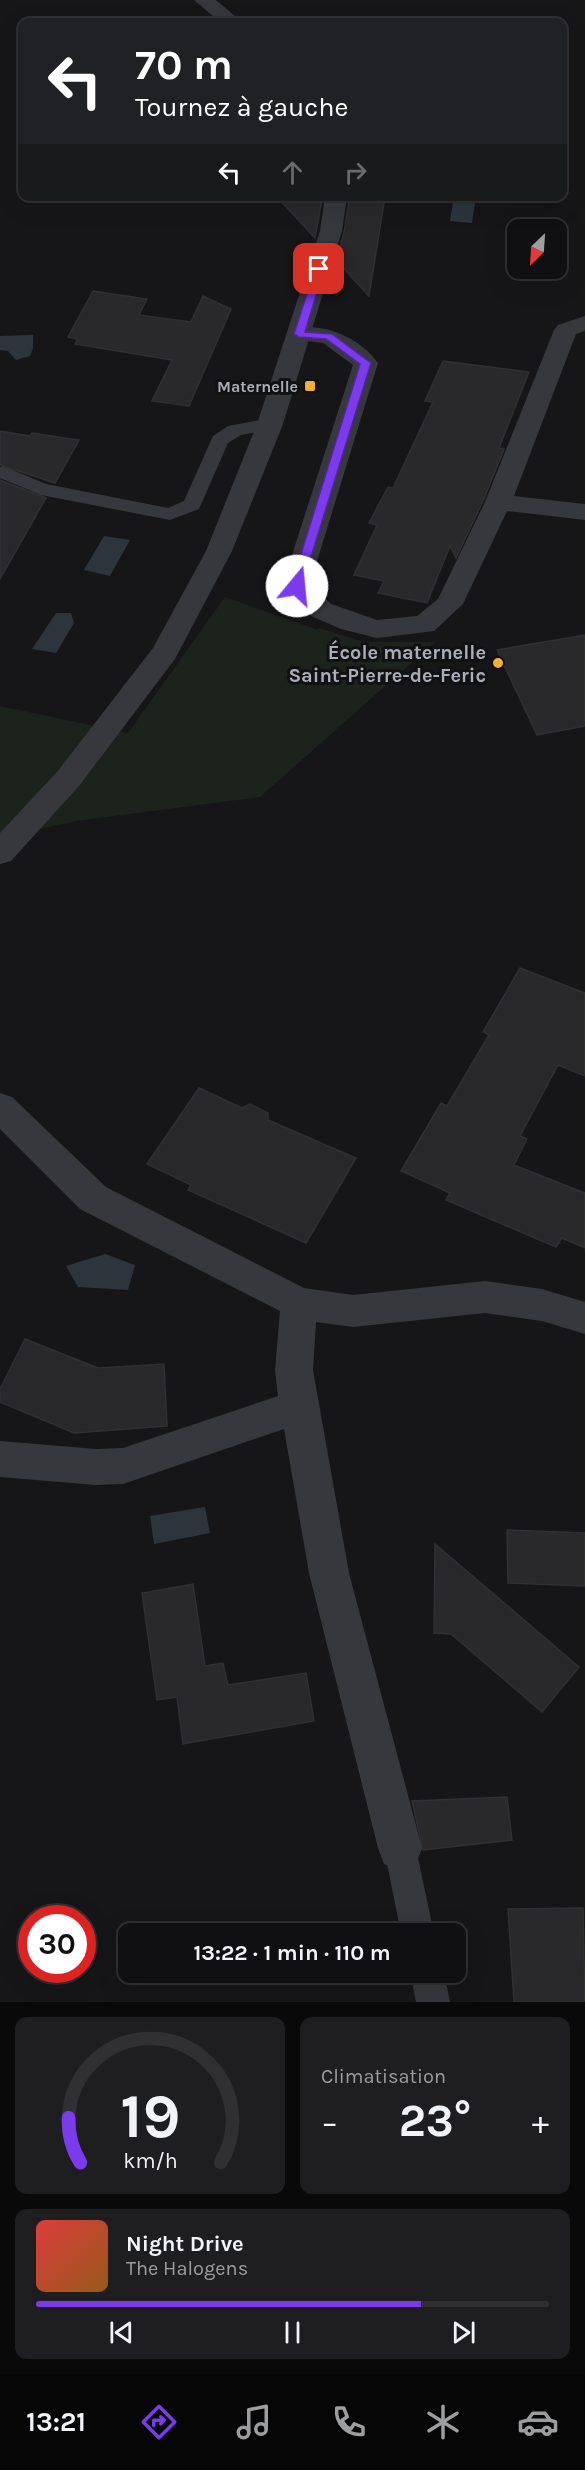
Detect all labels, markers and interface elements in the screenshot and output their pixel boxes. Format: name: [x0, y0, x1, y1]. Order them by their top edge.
text: 70 m: [135, 40, 233, 90]
icon: left: [36, 42, 114, 120]
text: Tournez à gauche: [135, 91, 348, 123]
icon: left: [213, 156, 246, 189]
icon: ahead: [276, 156, 309, 189]
icon: right: [339, 156, 372, 189]
north arrow: [507, 219, 567, 279]
map controls: [507, 219, 567, 279]
pin: [293, 243, 344, 294]
icon: arrive: [302, 252, 335, 285]
place label: Maternelle: [217, 377, 298, 396]
marker: Maternelle: [303, 379, 317, 393]
position arrow: [265, 554, 329, 618]
place label: École maternelle Saint-Pierre-de-Feric: [288, 639, 486, 687]
marker: École maternelle Saint-Pierre-de-Feric: [491, 656, 505, 670]
speed limit sign: 30: [18, 1905, 96, 1983]
text: 13:22 · 1 min · 110 m: [193, 1940, 391, 1966]
text: Climatisation: [321, 2065, 446, 2088]
text: 19: [120, 2080, 180, 2153]
text: 23°: [399, 2095, 471, 2147]
text: −: [321, 2103, 338, 2141]
text: +: [532, 2103, 549, 2141]
text: km/h: [123, 2148, 177, 2173]
text: Night Drive: [126, 2231, 244, 2257]
text: The Halogens: [126, 2257, 248, 2280]
icon: previous: [105, 2316, 138, 2349]
icon: pause: [276, 2316, 309, 2349]
icon: next: [447, 2316, 480, 2349]
icon: directions: [138, 2401, 180, 2443]
icon: music: [233, 2401, 275, 2443]
icon: phone: [328, 2401, 370, 2443]
icon: climate: [422, 2401, 464, 2443]
icon: car: [517, 2401, 559, 2443]
text: 13:21: [26, 2406, 86, 2438]

